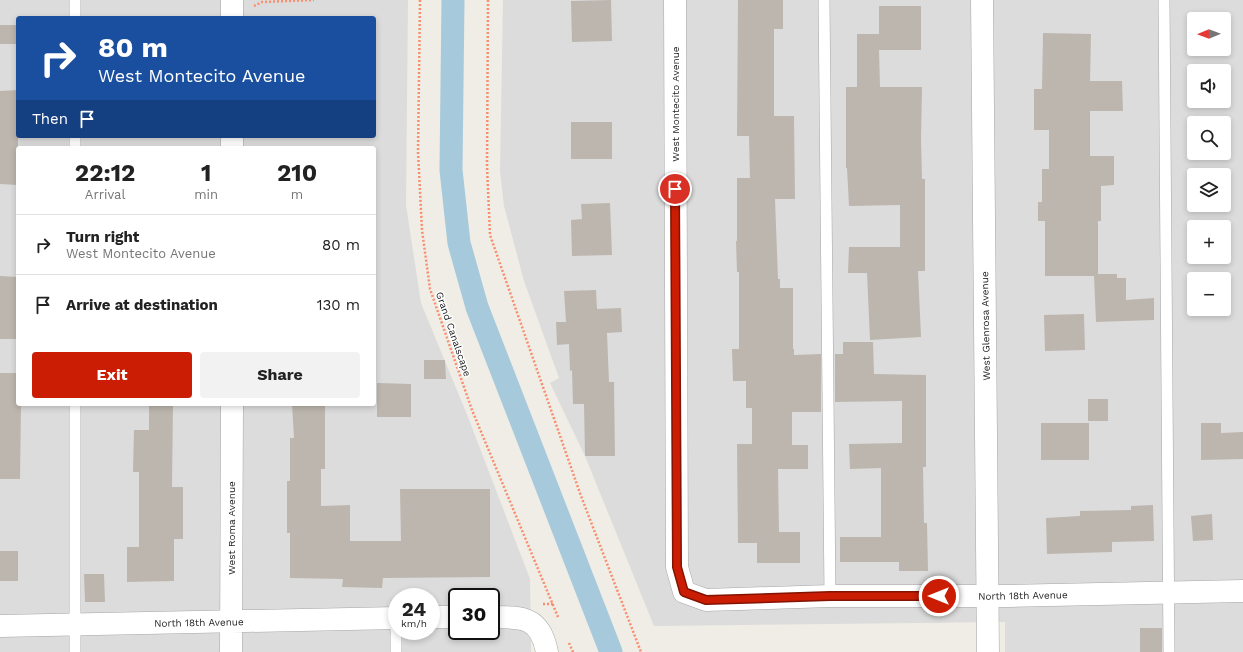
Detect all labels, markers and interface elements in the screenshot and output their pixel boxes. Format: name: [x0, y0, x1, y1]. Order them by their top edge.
north arrow: [1187, 12, 1231, 56]
map controls: [1187, 12, 1231, 316]
text: 80 m: [98, 31, 168, 64]
icon: right: [32, 32, 84, 84]
street label: West Montecito Avenue: [670, 46, 681, 162]
button: sound: [1187, 64, 1231, 108]
text: West Montecito Avenue: [98, 65, 306, 86]
icon: arrive: [76, 108, 98, 130]
text: Then: [32, 110, 68, 128]
button: search: [1187, 116, 1231, 160]
text: 22:12: [75, 159, 135, 187]
text: 1: [201, 159, 211, 187]
text: 210: [277, 159, 317, 187]
button: layers: [1187, 168, 1231, 212]
pin: [658, 172, 692, 206]
icon: arrive: [664, 178, 686, 200]
text: Arrival: [85, 187, 125, 202]
text: min: [194, 187, 218, 202]
text: m: [291, 187, 303, 202]
button: +: [1187, 220, 1231, 264]
text: Turn right: [66, 228, 139, 246]
icon: right: [32, 234, 54, 256]
text: 80 m: [322, 236, 360, 254]
text: West Montecito Avenue: [66, 246, 216, 261]
street label: West Glenrosa Avenue: [979, 271, 992, 381]
button: −: [1187, 272, 1231, 316]
street label: Grand Canalscape: [434, 290, 473, 378]
icon: arrive: [32, 294, 54, 316]
text: Arrive at destination: [66, 296, 218, 314]
text: 130 m: [317, 296, 360, 314]
button: Exit: [32, 352, 192, 398]
button: Share: [200, 352, 360, 398]
street label: West Roma Avenue: [226, 481, 237, 575]
position arrow: [918, 575, 960, 617]
speed limit sign: 30: [448, 588, 500, 640]
street label: North 18th Avenue: [978, 589, 1068, 602]
text: 24: [402, 597, 426, 621]
street label: North 18th Avenue: [154, 616, 244, 629]
text: km/h: [401, 618, 427, 629]

